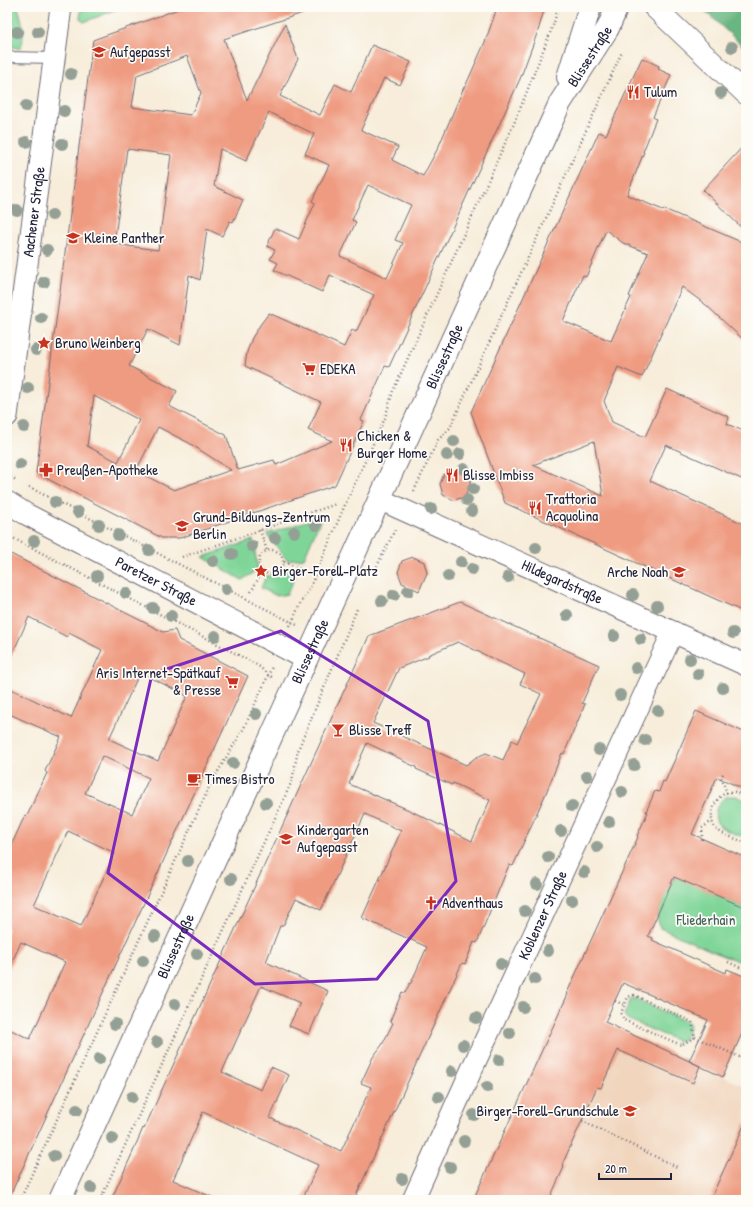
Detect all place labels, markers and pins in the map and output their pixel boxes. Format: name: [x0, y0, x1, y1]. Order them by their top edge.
place label: Aufgepasst: [110, 41, 171, 62]
school or university icon: Aufgepasst: [91, 44, 107, 60]
place label: Tulum: [644, 81, 677, 102]
restaurant icon: Tulum: [625, 84, 641, 100]
place label: Kleine Panther: [84, 227, 165, 248]
school or university icon: Kleine Panther: [65, 230, 81, 246]
place label: Bruno Weinberg: [55, 332, 141, 353]
place icon: Bruno Weinberg: [36, 335, 52, 351]
place label: EDEKA: [320, 358, 356, 379]
supermarket icon: EDEKA: [301, 361, 317, 377]
place label: Chicken & Burger Home: [357, 425, 428, 463]
restaurant icon: Chicken & Burger Home: [338, 437, 354, 453]
place label: Preußen-Apotheke: [57, 459, 158, 480]
pharmacy icon: Preußen-Apotheke: [38, 462, 54, 478]
place label: Blisse Imbiss: [463, 464, 534, 485]
restaurant icon: Blisse Imbiss: [444, 467, 460, 483]
place label: Trattoria Acquolina: [546, 488, 598, 526]
restaurant icon: Trattoria Acquolina: [527, 500, 543, 516]
place label: Grund-Bildungs-Zentrum Berlin: [193, 506, 330, 544]
school or university icon: Grund-Bildungs-Zentrum Berlin: [174, 518, 190, 534]
place label: Birger-Forell-Platz: [272, 560, 378, 581]
place label: Arche Noah: [607, 561, 668, 582]
place icon: Birger-Forell-Platz: [253, 563, 269, 579]
school or university icon: Arche Noah: [671, 564, 687, 580]
place label: Aris Internet-Spätkauf & Presse: [96, 662, 222, 700]
supermarket icon: Aris Internet-Spätkauf & Presse: [224, 674, 240, 690]
place label: Blisse Treff: [349, 719, 412, 740]
bar icon: Blisse Treff: [330, 722, 346, 738]
place label: Times Bistro: [205, 768, 275, 789]
cafe icon: Times Bistro: [186, 771, 202, 787]
place label: Kindergarten Aufgepasst: [297, 819, 369, 857]
school or university icon: Kindergarten Aufgepasst: [278, 831, 294, 847]
place label: Adventhaus: [442, 892, 503, 913]
church icon: Adventhaus: [423, 895, 439, 911]
place label: Birger-Forell-Grundschule: [476, 1100, 619, 1121]
school or university icon: Birger-Forell-Grundschule: [622, 1103, 638, 1119]

